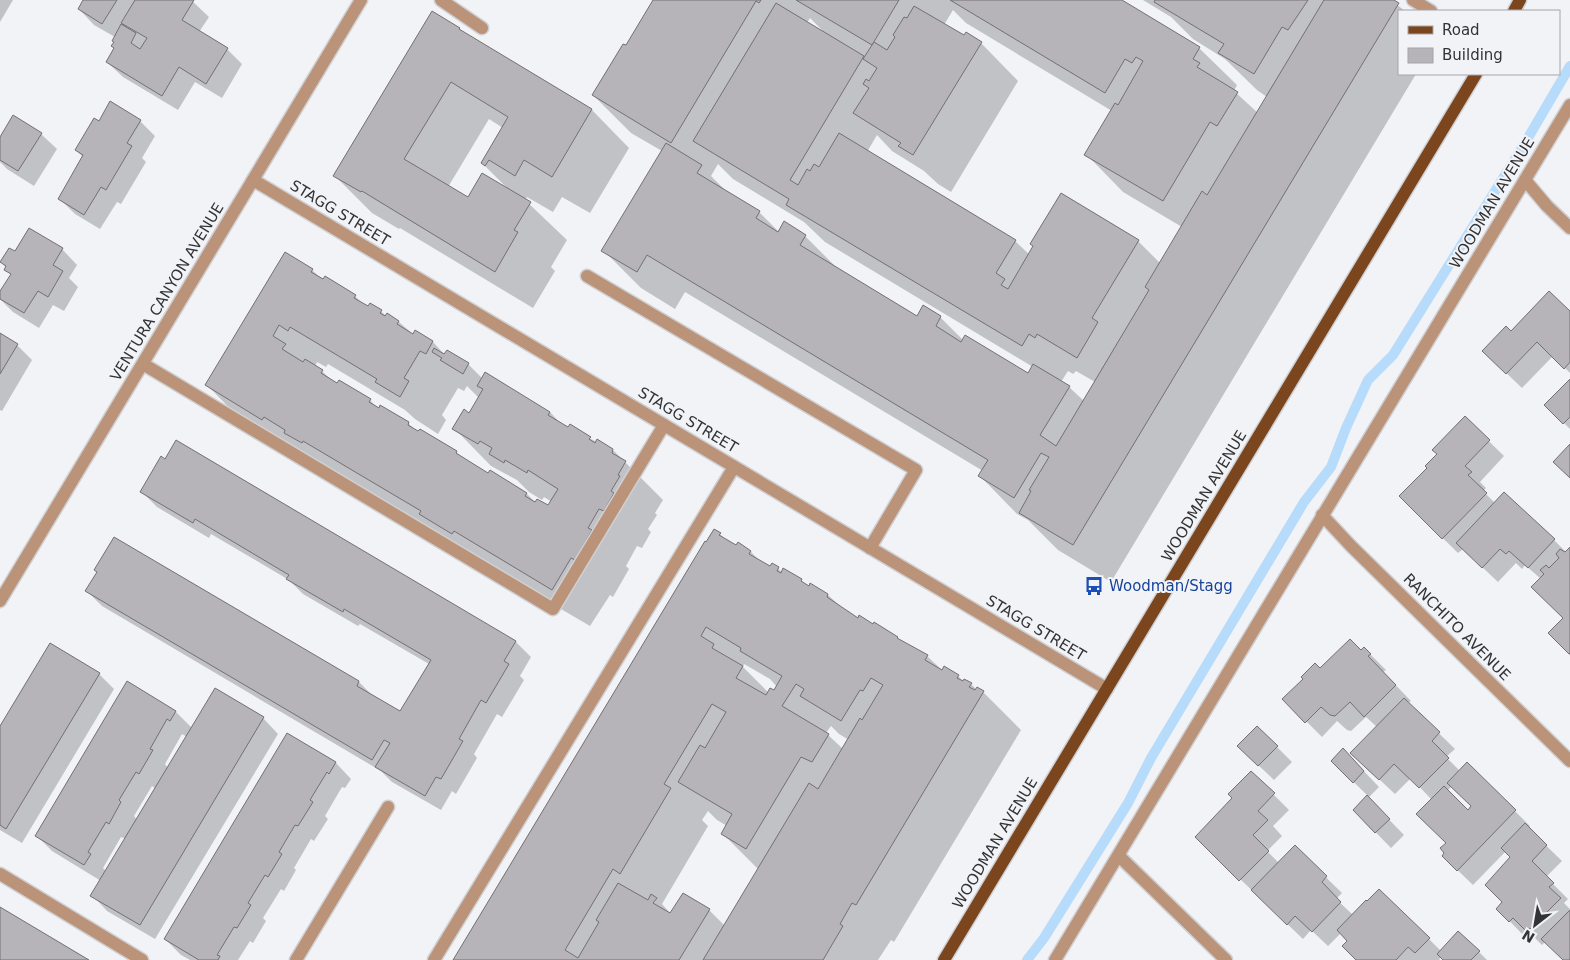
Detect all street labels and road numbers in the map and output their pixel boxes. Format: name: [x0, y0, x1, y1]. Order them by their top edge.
street label: WOODMAN AVENUE: [1446, 134, 1538, 272]
street label: STAGG STREET: [287, 176, 394, 250]
street label: VENTURA CANYON AVENUE: [107, 200, 227, 384]
street label: STAGG STREET: [635, 383, 742, 457]
street label: WOODMAN AVENUE: [1158, 427, 1250, 565]
street label: RANCHITO AVENUE: [1400, 570, 1514, 684]
street label: STAGG STREET: [983, 591, 1090, 665]
street label: WOODMAN AVENUE: [949, 774, 1041, 912]

